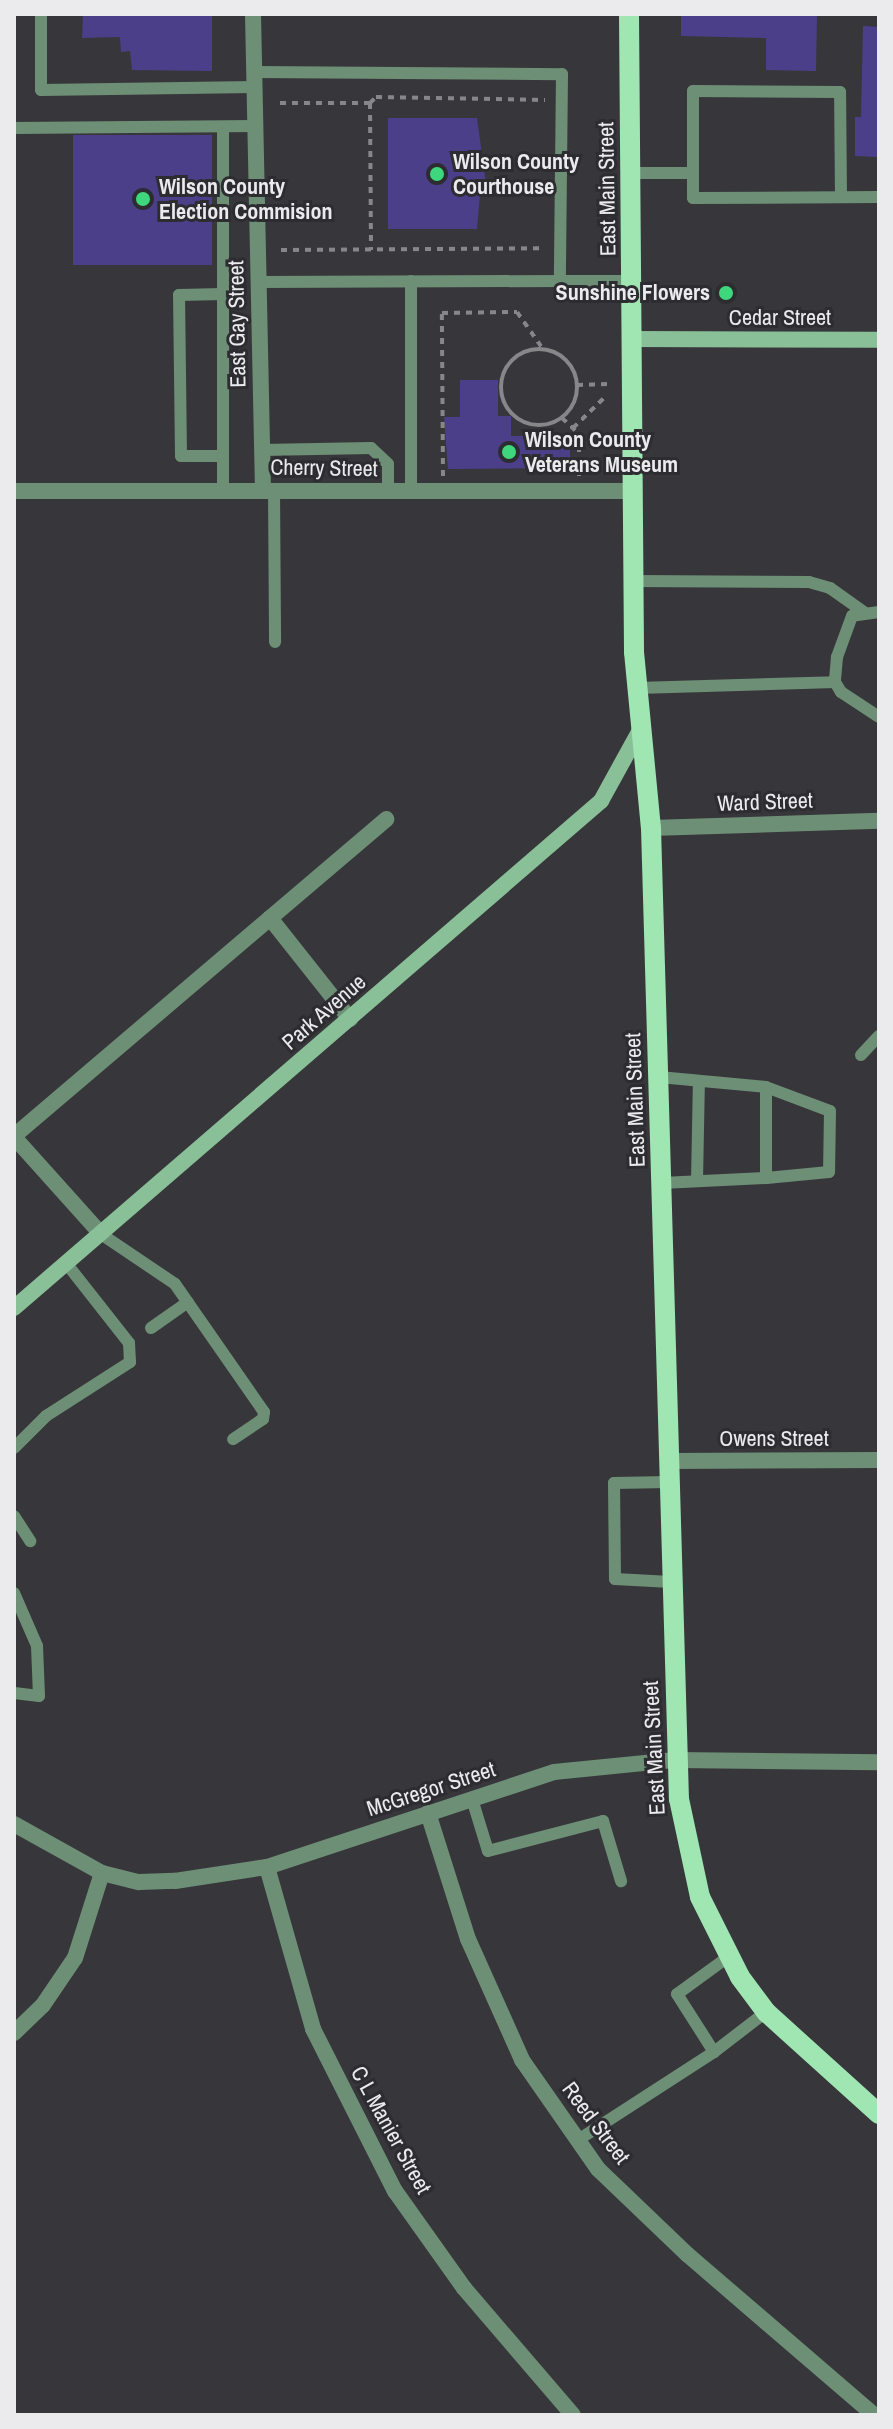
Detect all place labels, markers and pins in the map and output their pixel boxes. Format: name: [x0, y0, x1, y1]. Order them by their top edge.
place label: Wilson County Courthouse: [453, 148, 579, 200]
marker: Wilson County Courthouse: [428, 165, 446, 183]
place label: Wilson County Election Commision: [159, 173, 332, 224]
marker: Wilson County Election Commision: [134, 190, 152, 208]
place label: Sunshine Flowers: [556, 280, 710, 306]
marker: Sunshine Flowers: [717, 284, 735, 302]
place label: Wilson County Veterans Museum: [525, 426, 678, 478]
marker: Wilson County Veterans Museum: [500, 443, 518, 461]

